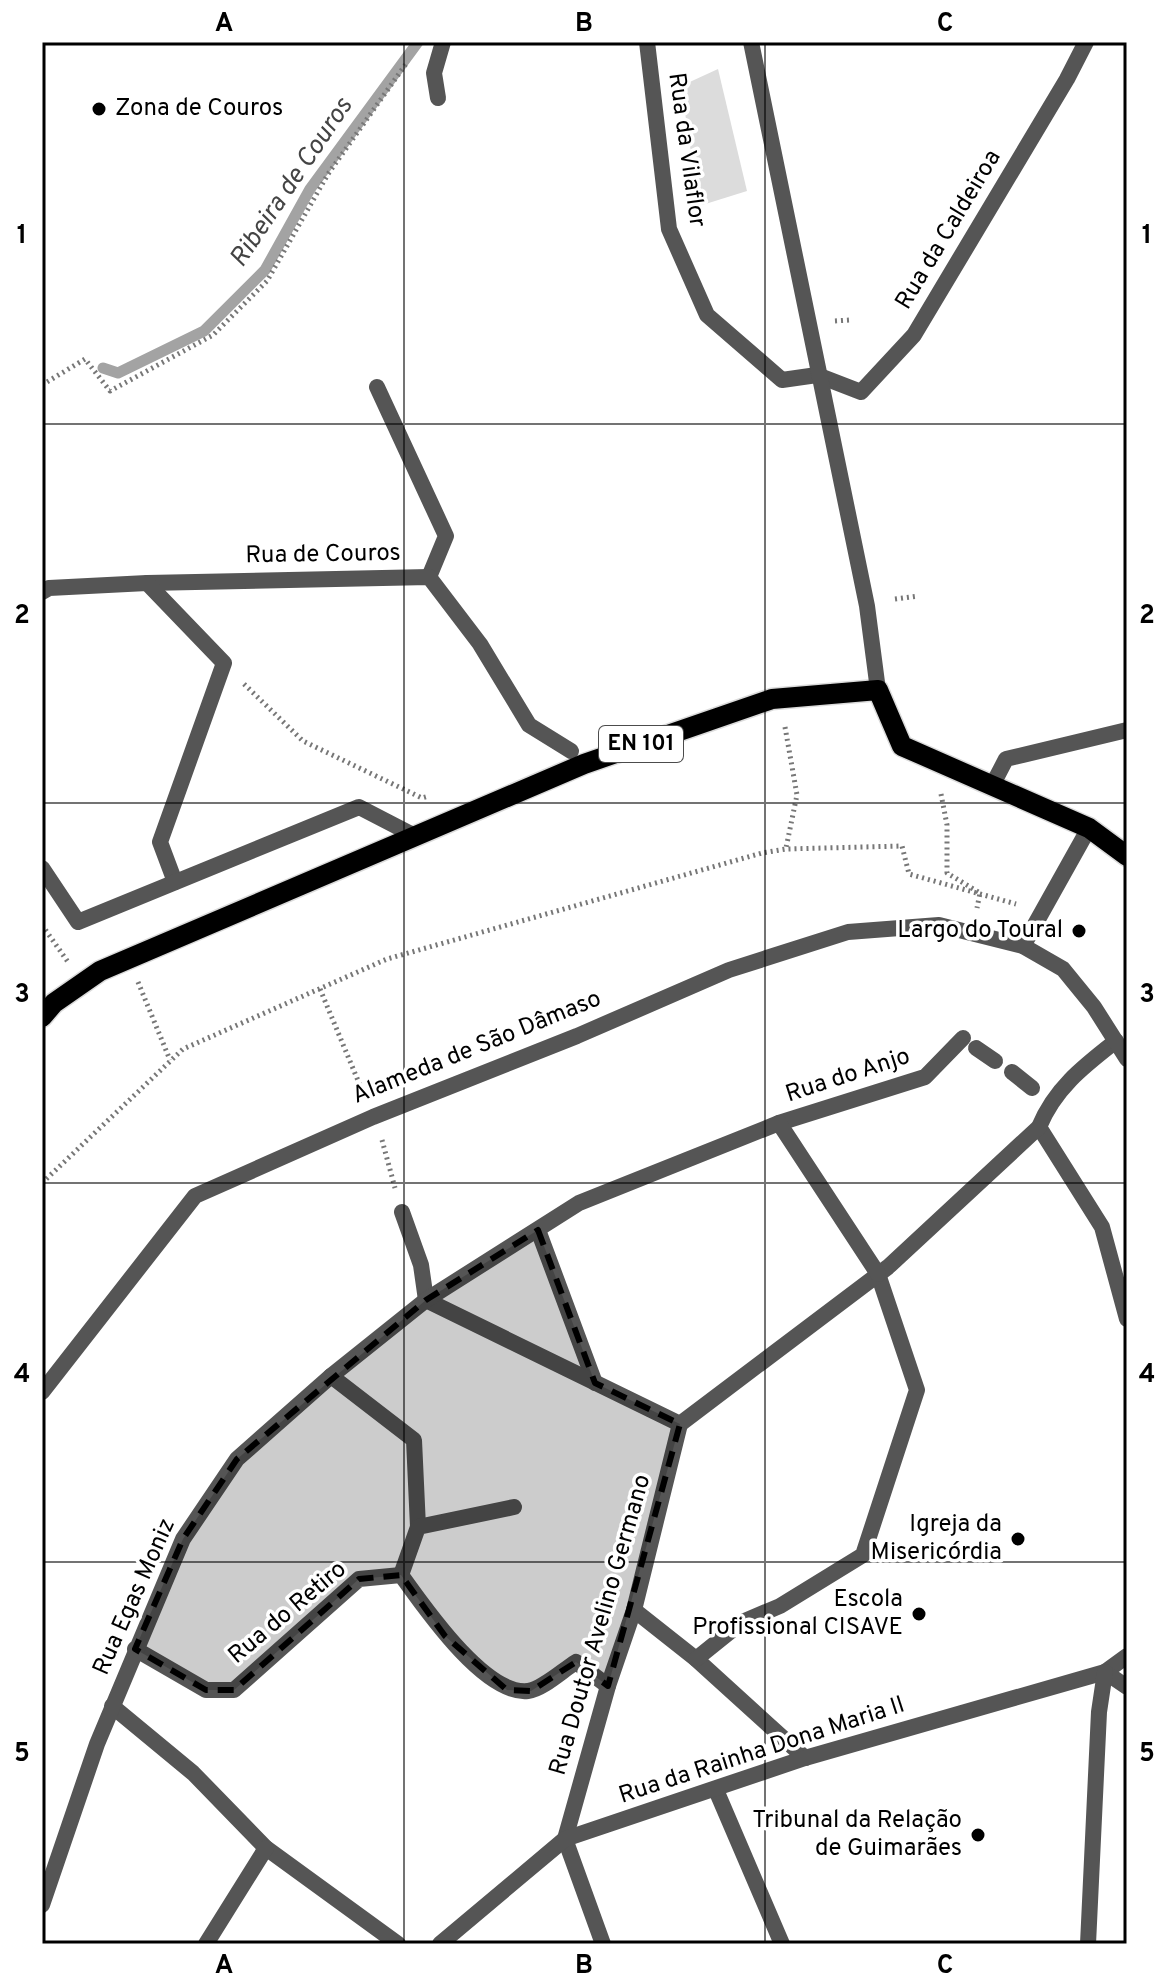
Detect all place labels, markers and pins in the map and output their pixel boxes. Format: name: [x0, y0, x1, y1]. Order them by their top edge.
place label: Zona de Couros: [115, 94, 283, 124]
marker: Zona de Couros: [90, 100, 108, 118]
place label: Largo do Toural: [897, 916, 1063, 946]
marker: Largo do Toural: [1070, 922, 1088, 940]
place label: Igreja da Misericórdia: [871, 1510, 1002, 1568]
marker: Igreja da Misericórdia: [1009, 1530, 1027, 1548]
place label: Escola Profissional CISAVE: [692, 1585, 903, 1643]
marker: Escola Profissional CISAVE: [910, 1605, 928, 1623]
place label: Tribunal da Relação de Guimarães: [752, 1806, 962, 1864]
marker: Tribunal da Relação de Guimarães: [969, 1826, 987, 1844]

